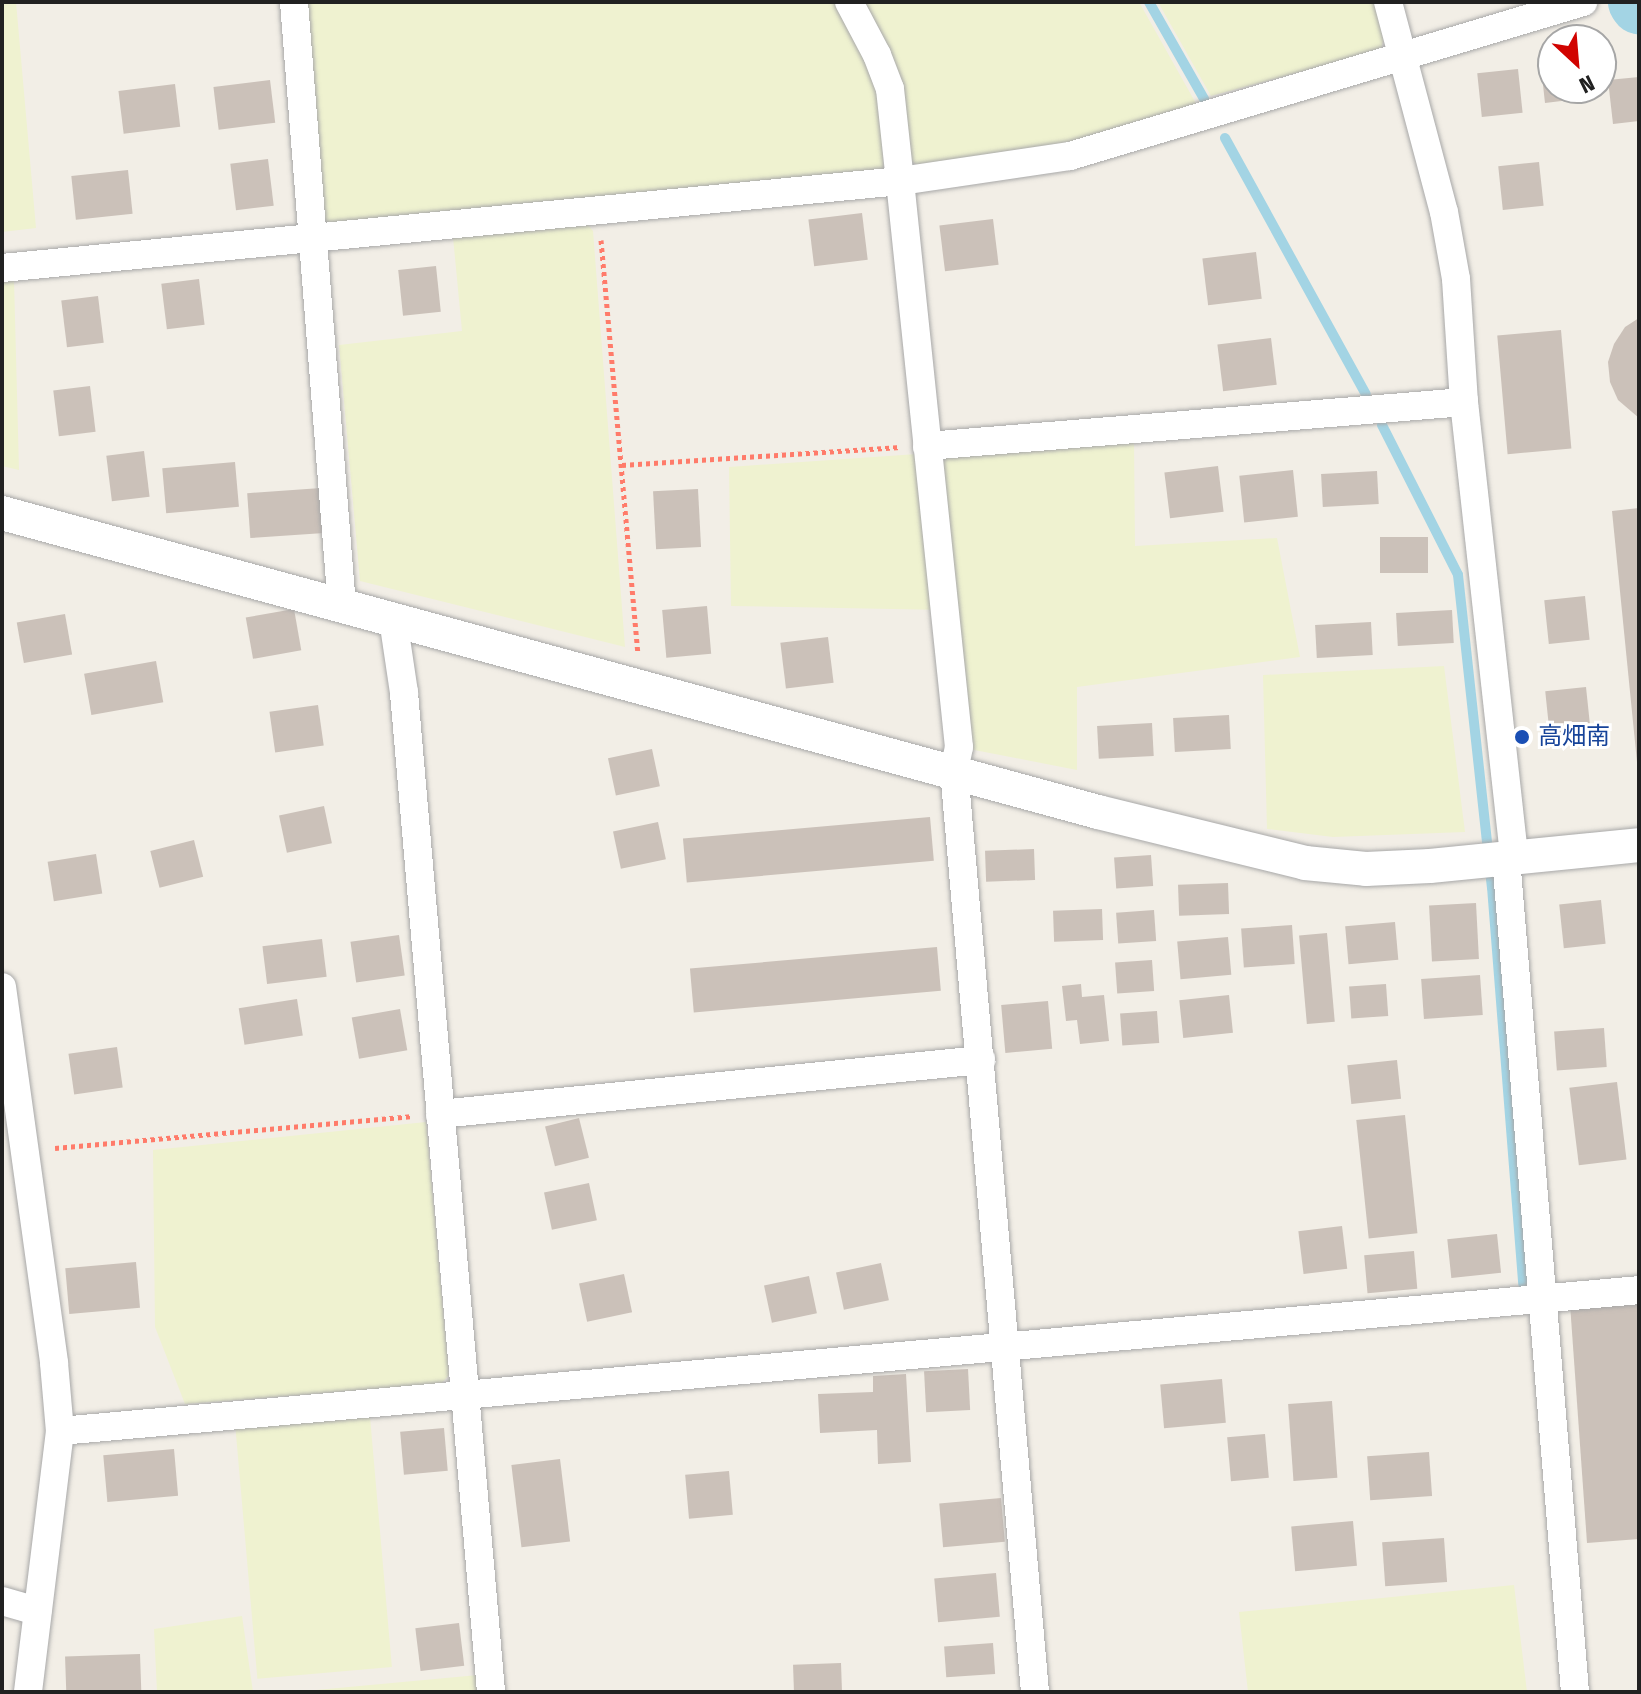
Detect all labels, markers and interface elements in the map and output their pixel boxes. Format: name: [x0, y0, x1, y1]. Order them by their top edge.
north arrow: [1537, 24, 1617, 104]
text: N: [1575, 69, 1599, 99]
place label: 高畑南: [1538, 723, 1610, 751]
marker: 高畑南: [1513, 728, 1531, 746]

